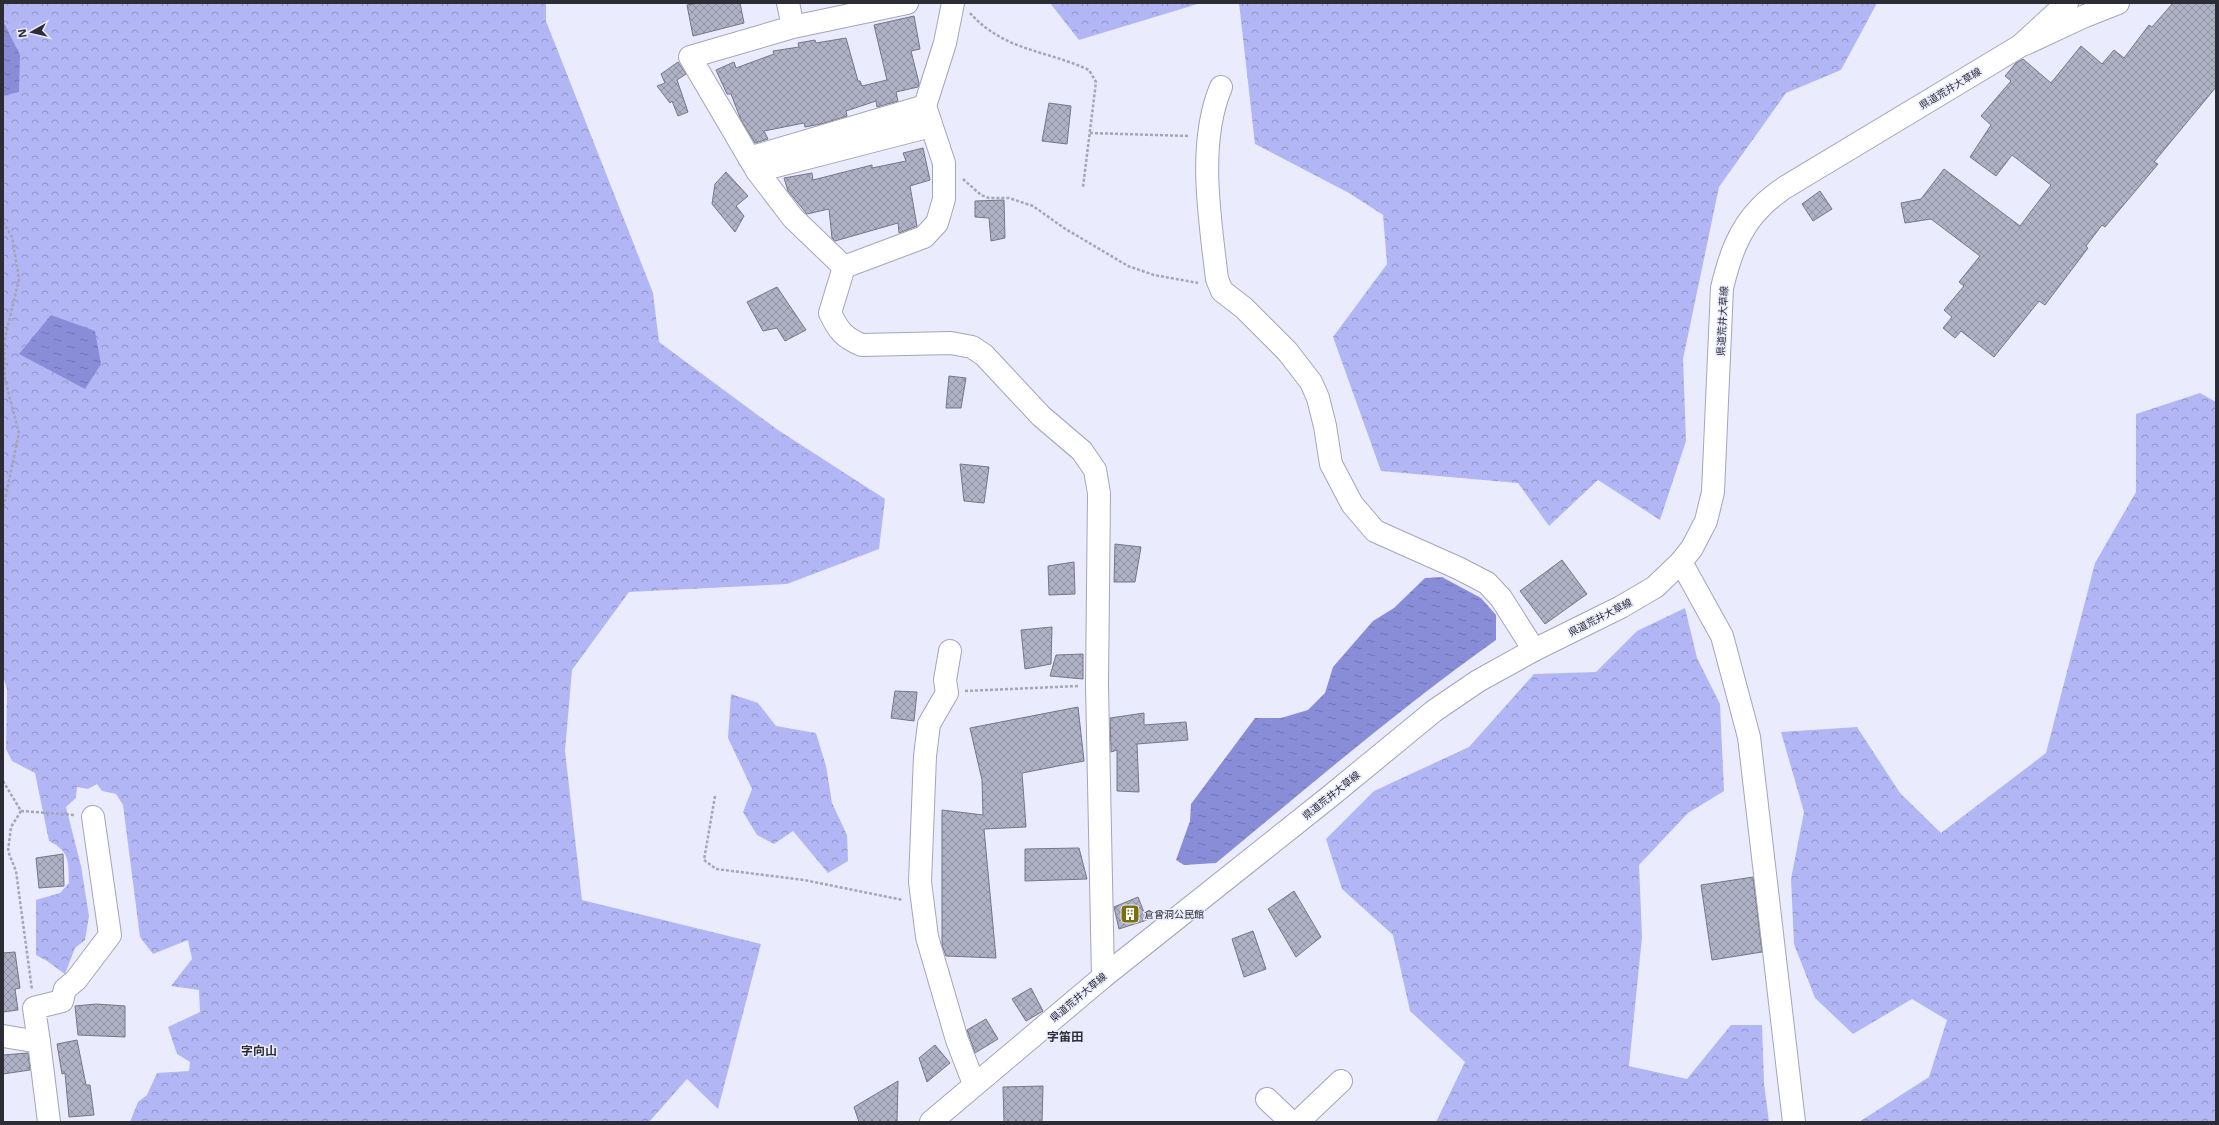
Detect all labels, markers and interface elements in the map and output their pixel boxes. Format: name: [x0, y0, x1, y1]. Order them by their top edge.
north arrow: [12, 12, 52, 52]
text: N: [14, 28, 30, 39]
street label: 県道荒井大草線: [1916, 64, 1984, 112]
street label: 県道荒井大草線: [1713, 286, 1731, 356]
street label: 県道荒井大草線: [1566, 595, 1634, 639]
street label: 県道荒井大草線: [1299, 768, 1363, 822]
building icon: 倉曾洞公民館: [1119, 903, 1141, 925]
place label: 倉曾洞公民館: [1144, 907, 1204, 921]
street label: 県道荒井大草線: [1047, 969, 1109, 1025]
district label: 字笛田: [1047, 1028, 1083, 1045]
district label: 字向山: [241, 1042, 277, 1059]

